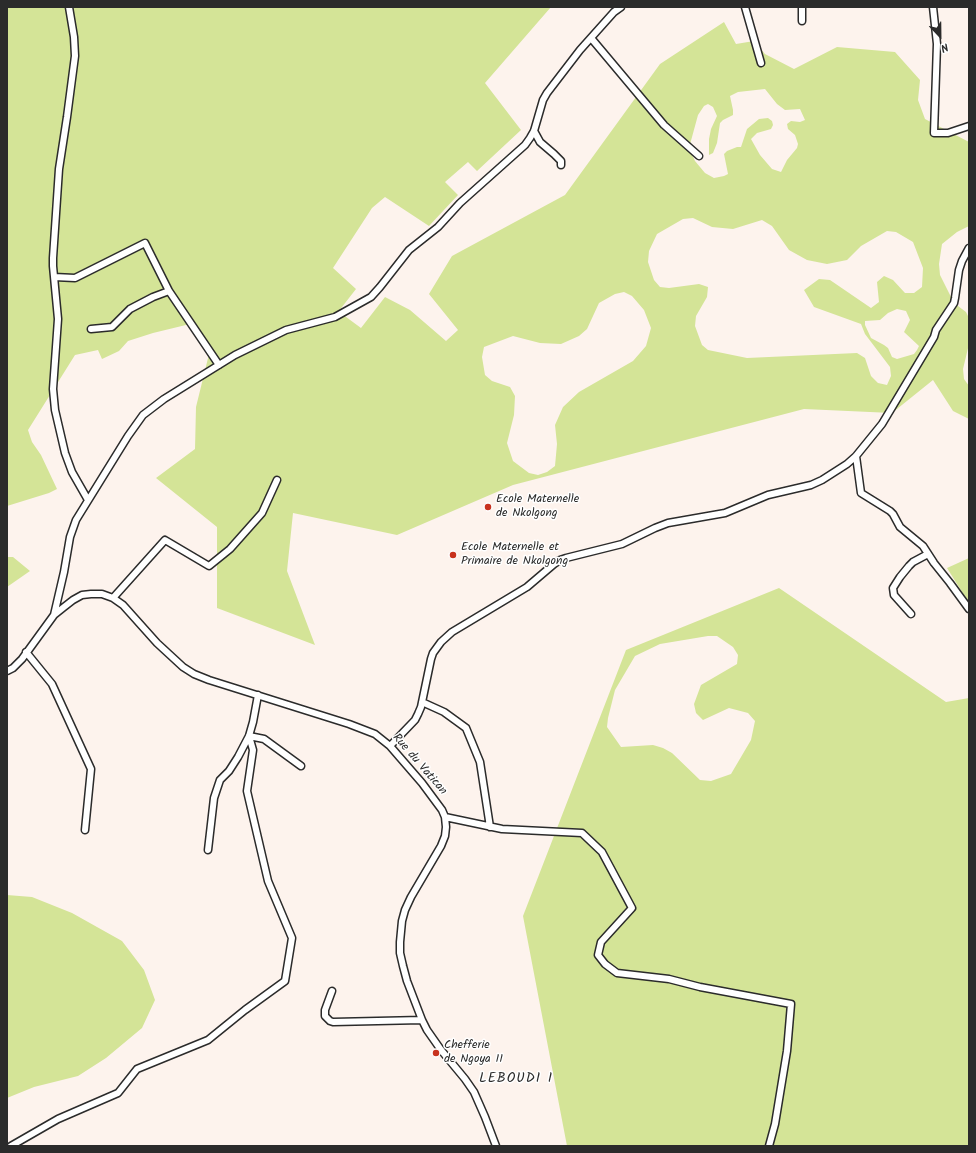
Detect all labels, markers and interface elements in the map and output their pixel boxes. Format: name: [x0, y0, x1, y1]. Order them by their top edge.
north arrow: [920, 16, 960, 56]
text: N: [938, 37, 951, 57]
place label: Ecole Maternelle de Nkolgong: [496, 493, 579, 521]
marker: Ecole Maternelle de Nkolgong: [483, 502, 493, 512]
place label: Ecole Maternelle et Primaire de Nkolgong: [461, 541, 568, 569]
marker: Ecole Maternelle et Primaire de Nkolgong: [448, 550, 458, 560]
street label: Rue du Vatican: [388, 731, 450, 799]
place label: Chefferie de Ngoya II: [444, 1039, 503, 1067]
marker: Chefferie de Ngoya II: [431, 1048, 441, 1058]
district label: LEBOUDI I: [479, 1072, 553, 1088]

